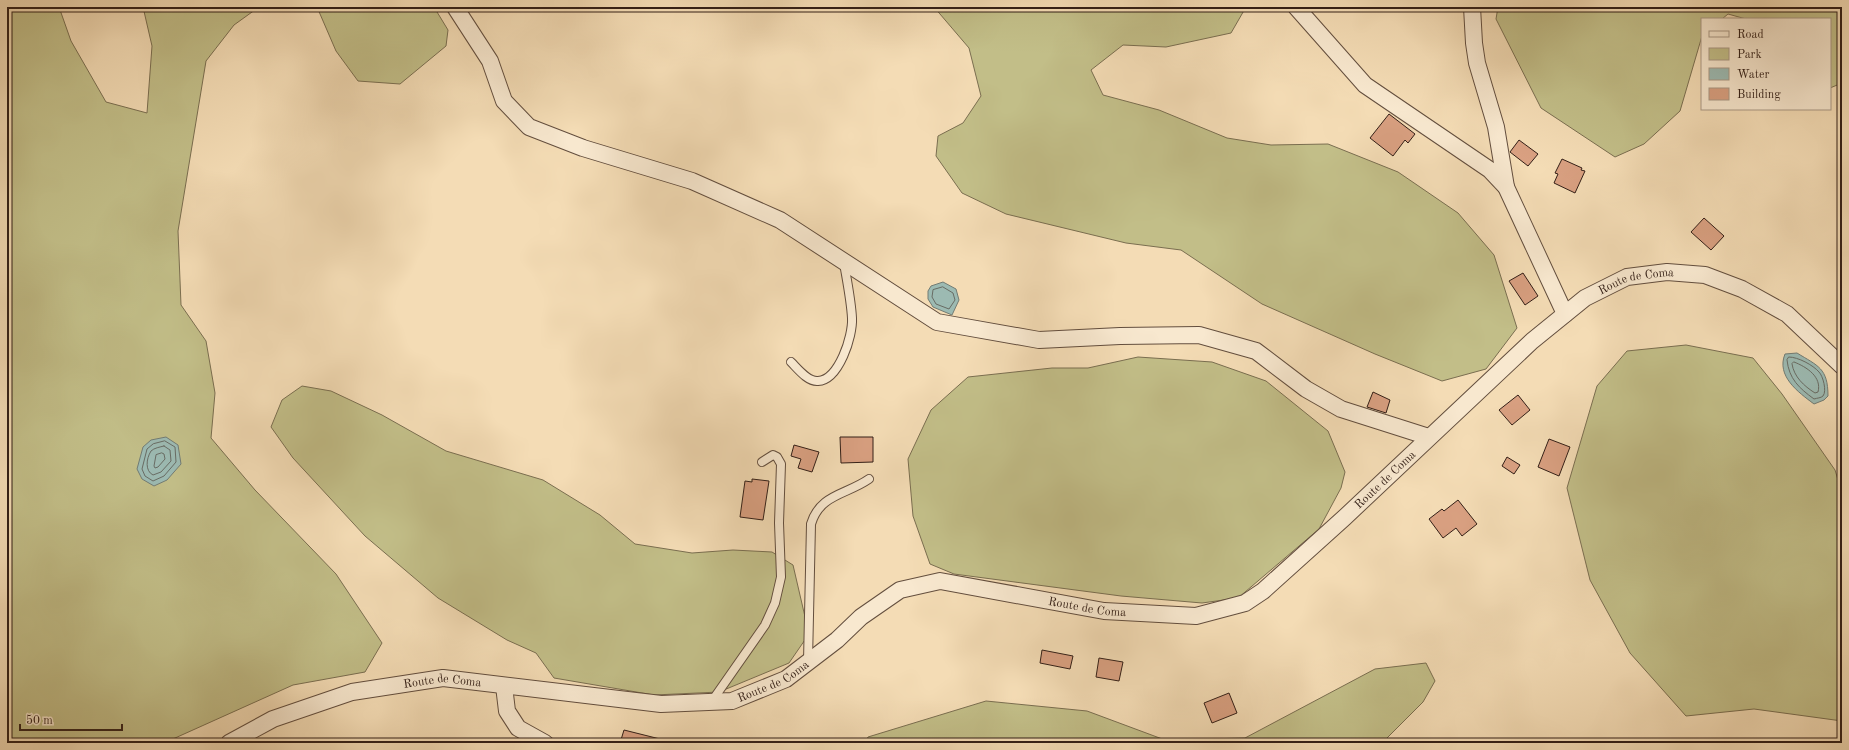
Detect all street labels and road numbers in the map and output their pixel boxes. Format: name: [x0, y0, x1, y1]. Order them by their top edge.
street label: Route de Coma: [1597, 267, 1674, 297]
street label: Route de Coma: [1353, 449, 1418, 511]
street label: Route de Coma: [1047, 596, 1126, 619]
street label: Route de Coma: [736, 659, 812, 705]
street label: Route de Coma: [403, 673, 482, 691]

